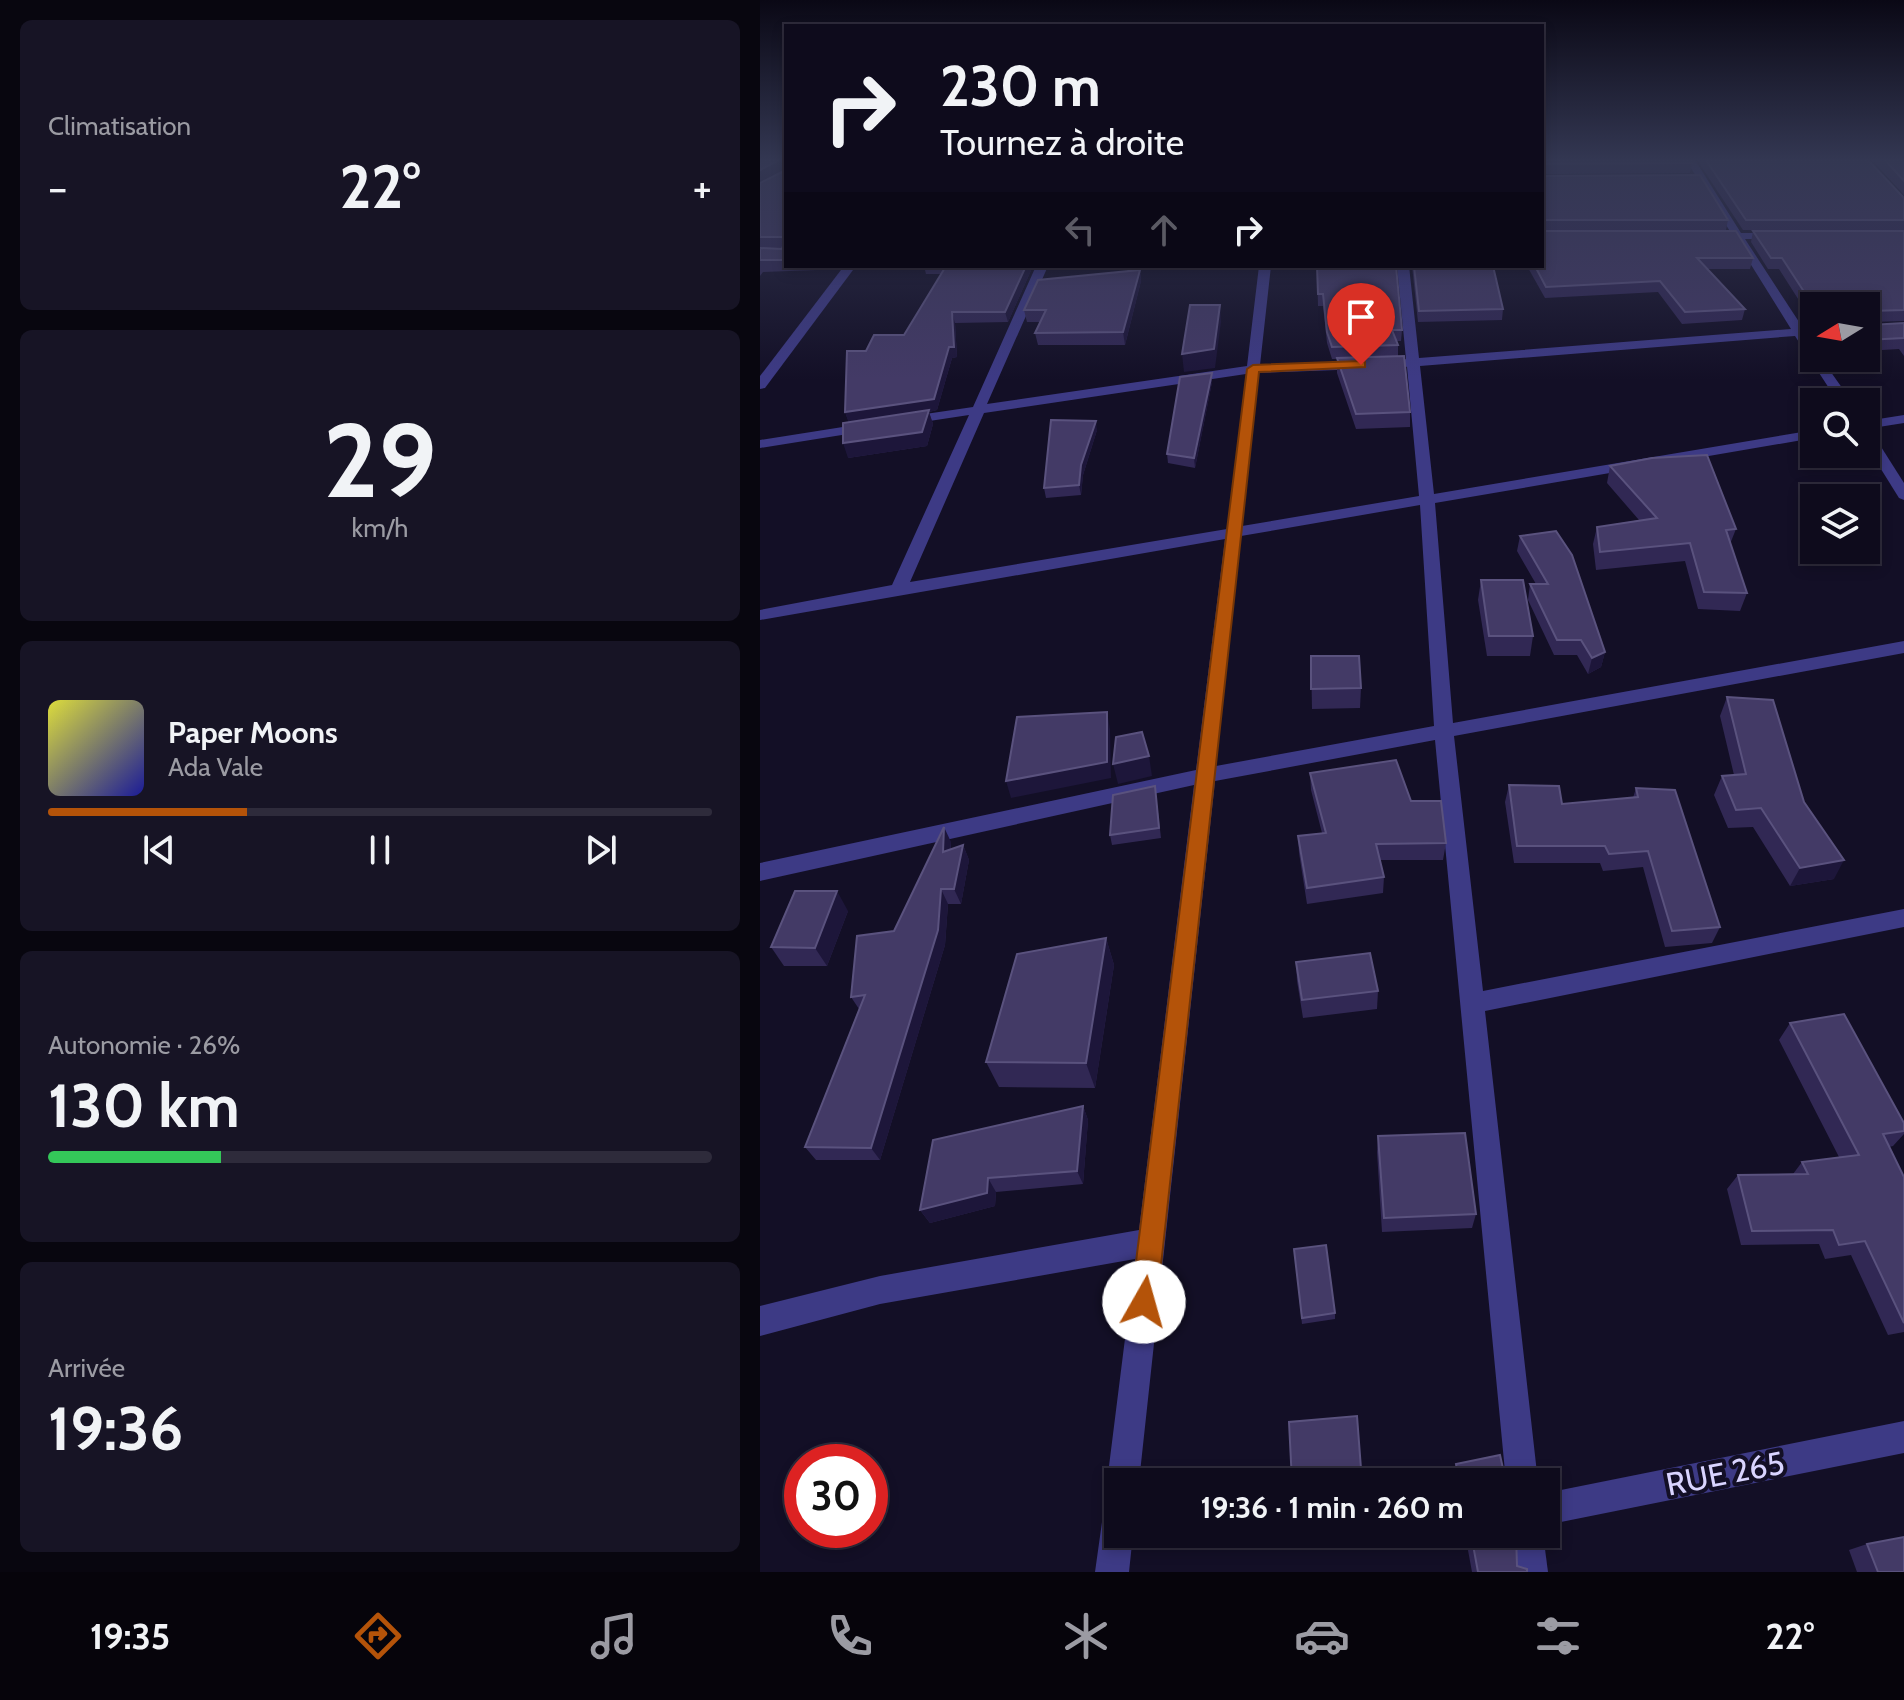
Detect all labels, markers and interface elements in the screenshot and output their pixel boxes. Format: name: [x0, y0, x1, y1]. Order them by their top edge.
text: 230 m: [940, 52, 1101, 120]
icon: right: [808, 56, 912, 160]
text: Climatisation: [48, 110, 191, 142]
text: Tournez à droite: [940, 120, 1184, 164]
text: 22°: [340, 150, 420, 223]
text: −: [48, 161, 67, 214]
text: +: [693, 161, 712, 214]
icon: left: [1058, 208, 1102, 252]
icon: ahead: [1142, 208, 1186, 252]
icon: right: [1226, 208, 1270, 252]
pin: [1327, 283, 1395, 365]
north arrow: [1800, 292, 1880, 372]
map controls: [1800, 292, 1880, 564]
icon: arrive: [1339, 295, 1383, 339]
button: search: [1800, 388, 1880, 468]
text: 29: [323, 397, 437, 523]
button: layers: [1800, 484, 1880, 564]
text: km/h: [352, 512, 408, 544]
text: Paper Moons: [168, 714, 338, 751]
text: Ada Vale: [168, 751, 263, 783]
icon: previous: [137, 828, 181, 872]
icon: pause: [358, 828, 402, 872]
icon: next: [579, 828, 623, 872]
text: Autonomie · 26%: [48, 1029, 240, 1061]
text: 130 km: [48, 1069, 240, 1142]
position arrow: [1102, 1260, 1186, 1344]
text: Arrivée: [48, 1352, 125, 1384]
text: 19:36: [48, 1392, 183, 1465]
street label: RUE 265: [1663, 1442, 1787, 1504]
speed limit sign: 30: [784, 1444, 888, 1548]
text: 19:36 · 1 min · 260 m: [1201, 1489, 1463, 1526]
icon: directions: [350, 1608, 406, 1664]
icon: music: [586, 1608, 642, 1664]
icon: phone: [822, 1608, 878, 1664]
icon: climate: [1058, 1608, 1114, 1664]
icon: car: [1294, 1608, 1350, 1664]
icon: filters: [1530, 1608, 1586, 1664]
text: 19:35: [90, 1614, 170, 1658]
text: 22°: [1766, 1614, 1814, 1658]

